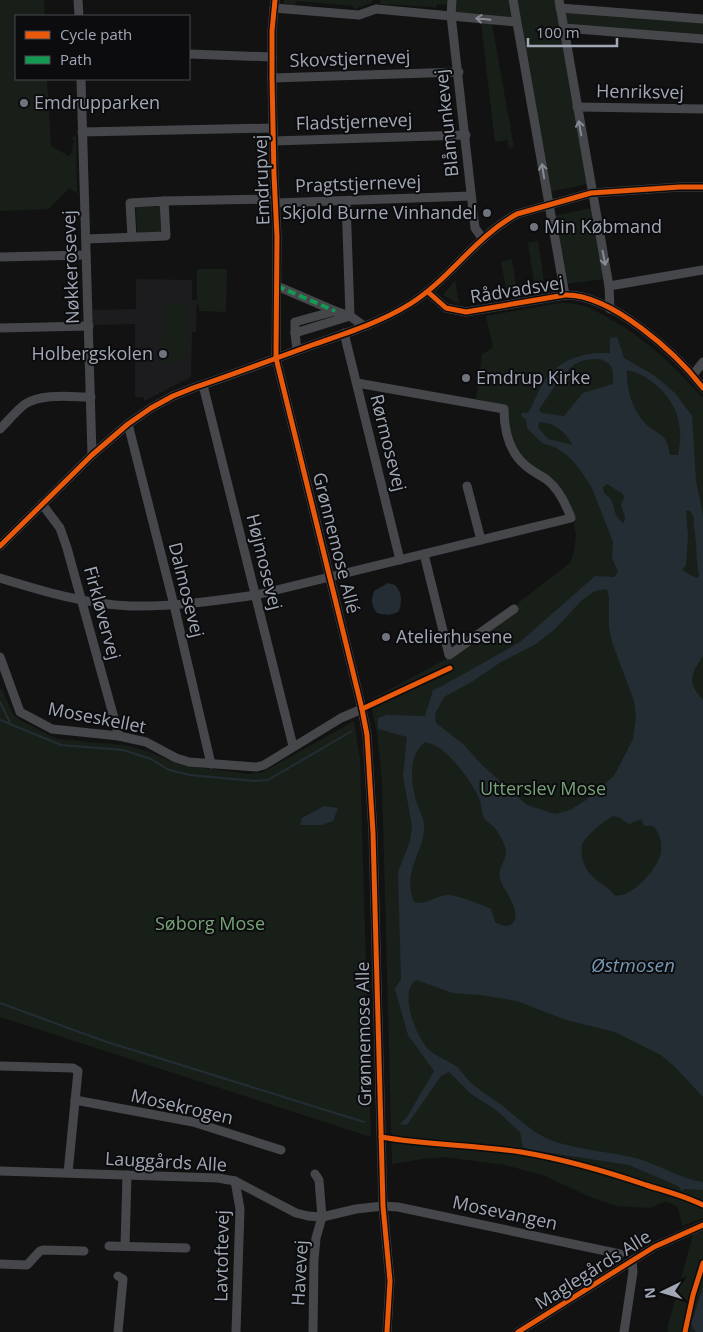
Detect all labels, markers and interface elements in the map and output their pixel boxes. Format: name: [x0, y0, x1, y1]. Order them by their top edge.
one-way arrow: [476, 14, 492, 23]
legend: [15, 15, 190, 80]
scale bar: [528, 15, 617, 47]
text: 100 m: [536, 22, 580, 42]
text: Cycle path: [60, 24, 132, 44]
street label: Skovstjernevej: [289, 44, 411, 72]
text: Path: [60, 49, 92, 69]
street label: Blåmunkevej: [428, 68, 464, 178]
street label: Henriksvej: [596, 78, 684, 104]
place label: Emdrupparken: [34, 90, 160, 114]
marker: Emdrupparken: [18, 97, 30, 109]
street label: Fladstjernevej: [295, 107, 413, 135]
one-way arrow: [575, 120, 585, 136]
street label: Emdrupvej: [247, 134, 275, 226]
one-way arrow: [538, 164, 548, 180]
street label: Pragtstjernevej: [294, 169, 421, 197]
place label: Skjold Burne Vinhandel: [282, 200, 477, 224]
marker: Skjold Burne Vinhandel: [481, 207, 493, 219]
street label: Nøkkerosevej: [56, 210, 84, 324]
place label: Min Købmand: [544, 214, 662, 238]
marker: Min Købmand: [528, 221, 540, 233]
one-way arrow: [599, 250, 609, 266]
street label: Rådvadsvej: [468, 270, 565, 308]
place label: Holbergskolen: [32, 341, 153, 365]
marker: Holbergskolen: [157, 348, 169, 360]
place label: Emdrup Kirke: [476, 365, 590, 389]
marker: Emdrup Kirke: [460, 372, 472, 384]
street label: Rørmosevej: [365, 392, 413, 494]
street label: Grønnemose Allé: [308, 470, 366, 616]
street label: Højmosevej: [241, 511, 289, 612]
street label: Dalmosevej: [164, 540, 210, 640]
street label: Firkløvervej: [79, 563, 127, 662]
place label: Atelierhusene: [396, 624, 512, 648]
marker: Atelierhusene: [380, 631, 392, 643]
street label: Moseskellet: [46, 696, 148, 738]
park label: Utterslev Mose: [480, 776, 606, 800]
park label: Søborg Mose: [155, 911, 265, 935]
water label: Østmosen: [591, 952, 675, 978]
street label: Grønnemose Alle: [350, 961, 376, 1107]
street label: Mosekrogen: [129, 1083, 236, 1129]
street label: Lauggårds Alle: [104, 1146, 228, 1176]
street label: Mosevangen: [451, 1189, 560, 1235]
street label: Lavtoftevej: [208, 1210, 234, 1302]
street label: Maglegårds Alle: [530, 1224, 655, 1314]
street label: Havevej: [285, 1239, 313, 1307]
north arrow: [638, 1267, 688, 1317]
text: N: [640, 1287, 660, 1300]

